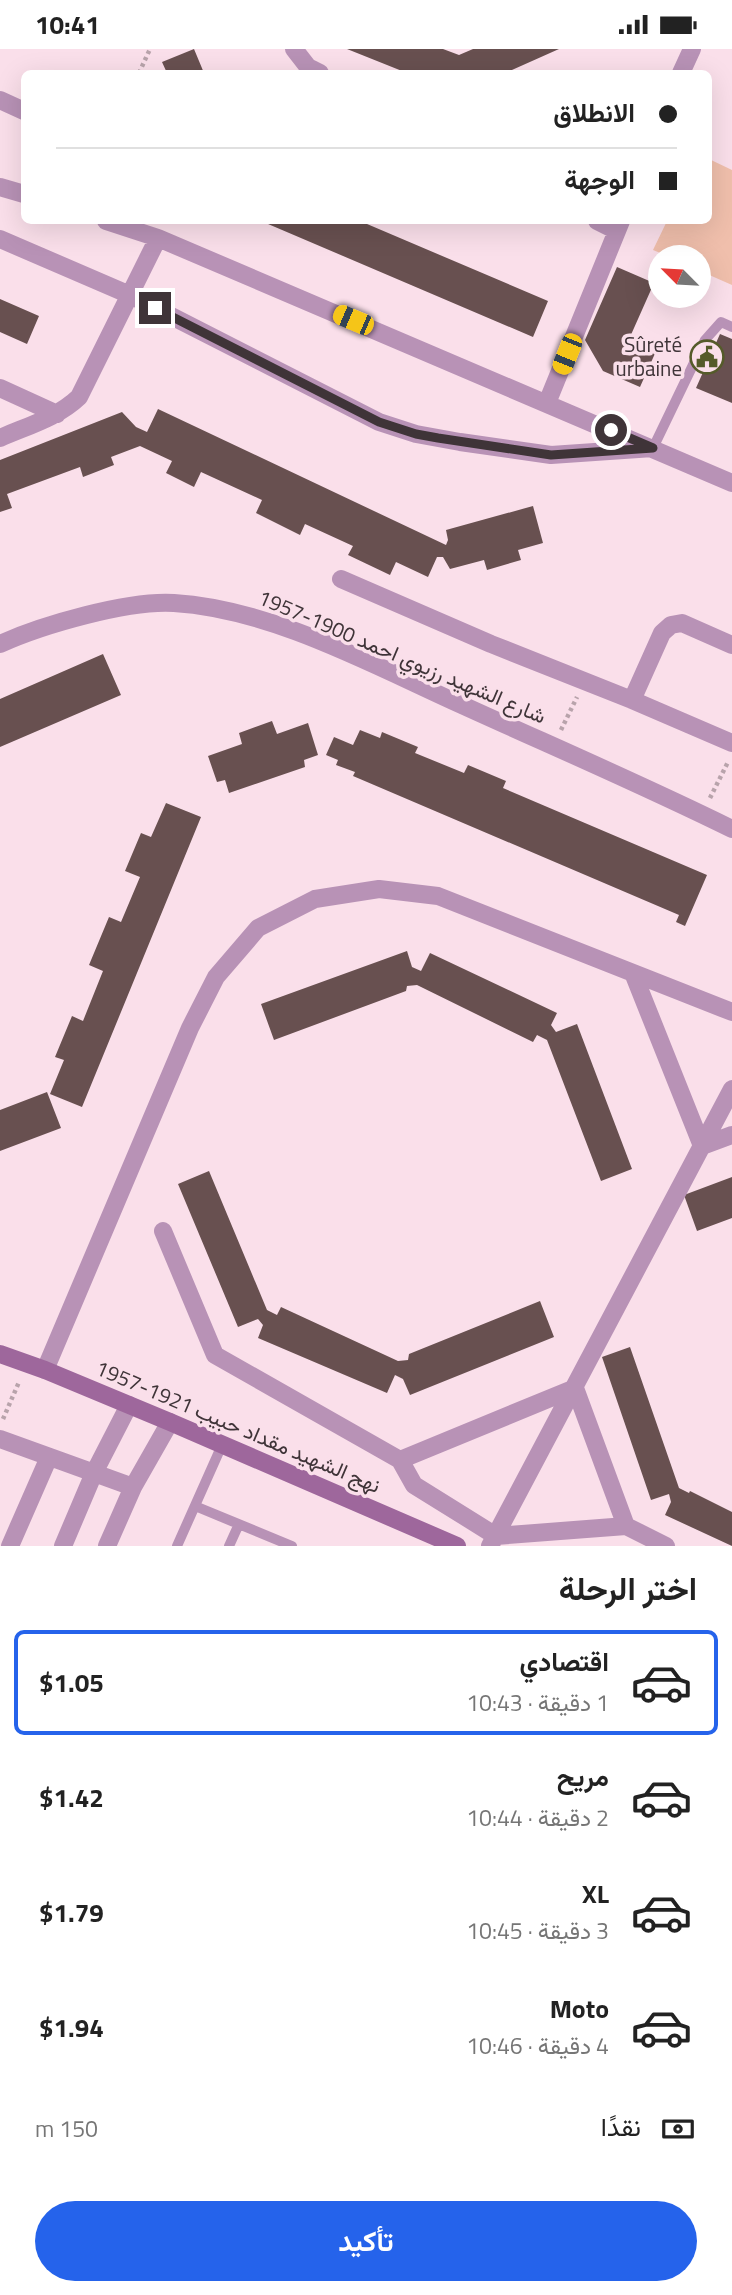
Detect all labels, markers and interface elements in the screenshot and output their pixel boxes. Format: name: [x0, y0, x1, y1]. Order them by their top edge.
text: 10:41: [35, 5, 100, 44]
text: الانطلاق: [553, 93, 635, 132]
text: الوجهة: [564, 160, 635, 199]
north arrow: [648, 245, 710, 308]
map controls: [648, 245, 711, 308]
route end: [139, 292, 171, 324]
car: [330, 302, 377, 338]
place label: Sûreté urbaine: [616, 328, 682, 384]
car: [550, 331, 585, 377]
public building icon: Sûreté urbaine: [688, 338, 726, 376]
route start: [595, 414, 627, 446]
street label: شارع الشهيد رزيوي احمد 1900-1957: [253, 581, 551, 733]
street label: نهج الشهيد مقداد حبيب 1921-1957: [91, 1351, 386, 1501]
text: اختر الرحلة: [559, 1564, 697, 1612]
text: اقتصادي: [520, 1642, 609, 1681]
icon: car: [630, 1651, 693, 1714]
text: $1.05: [39, 1663, 104, 1702]
text: 1 دقيقة · 10:43: [466, 1685, 609, 1720]
text: مريح: [557, 1757, 609, 1796]
icon: car: [630, 1766, 693, 1829]
text: $1.42: [39, 1778, 104, 1817]
text: 2 دقيقة · 10:44: [466, 1800, 609, 1835]
text: XL: [582, 1874, 609, 1913]
icon: car: [630, 1881, 693, 1944]
text: $1.79: [39, 1893, 104, 1932]
text: 3 دقيقة · 10:45: [466, 1913, 609, 1948]
text: Moto: [550, 1989, 609, 2028]
icon: car: [630, 1996, 693, 2059]
text: $1.94: [39, 2008, 104, 2047]
text: 4 دقيقة · 10:46: [466, 2028, 609, 2063]
text: نقدًا: [601, 2107, 641, 2146]
icon: cash: [659, 2110, 697, 2148]
text: 150 m: [35, 2111, 98, 2146]
button: تأكيد: [35, 2201, 697, 2281]

